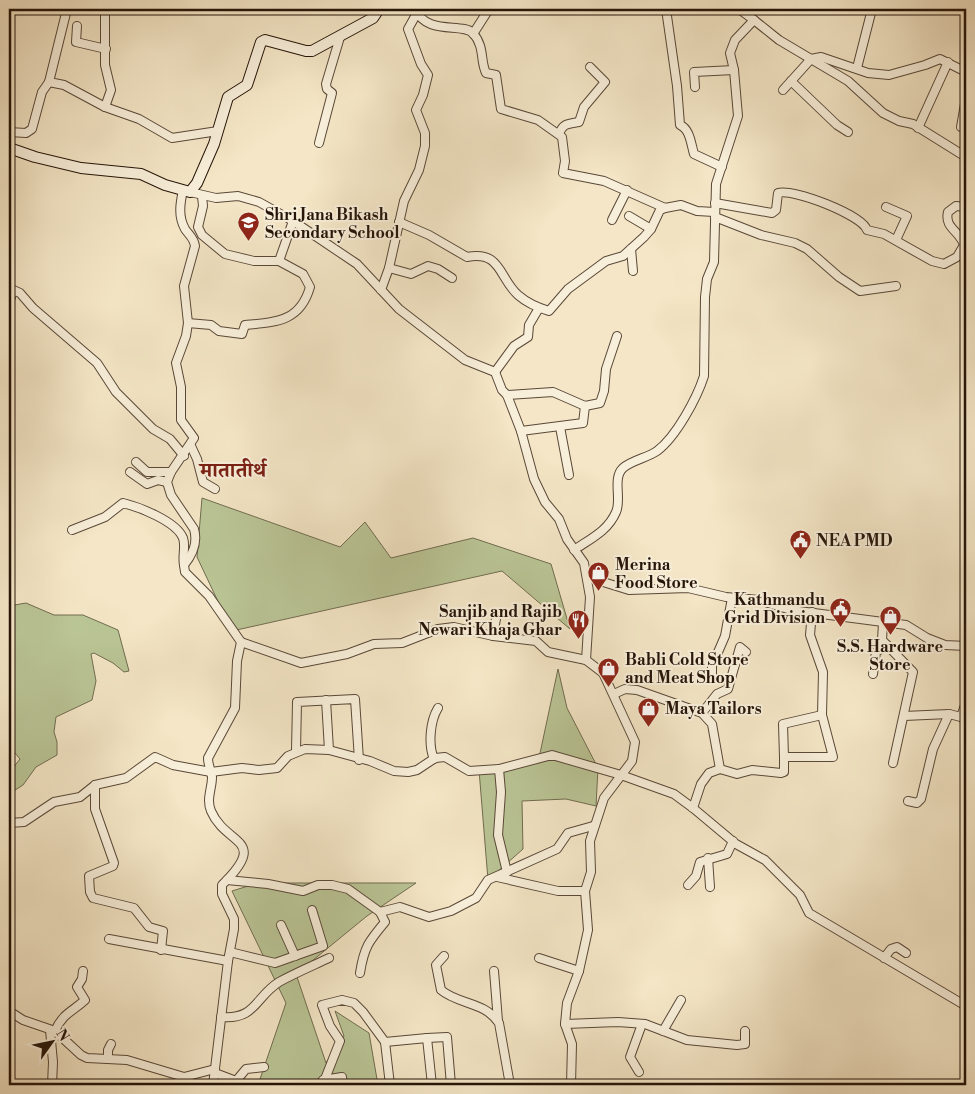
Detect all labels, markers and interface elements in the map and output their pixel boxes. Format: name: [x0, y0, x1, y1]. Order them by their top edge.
place label: Shri Jana Bikash Secondary School: [265, 205, 400, 243]
school or university icon: Shri Jana Bikash Secondary School: [237, 211, 261, 242]
district label: मातातीर्थ: [198, 458, 268, 484]
public building icon: NEA PMD: [788, 528, 812, 559]
place label: NEA PMD: [816, 531, 893, 551]
place label: Merina Food Store: [615, 555, 698, 593]
shop icon: Merina Food Store: [587, 561, 611, 592]
place label: Kathmandu Grid Division: [724, 590, 825, 628]
public building icon: Kathmandu Grid Division: [829, 596, 853, 627]
place label: Sanjib and Rajib Newari Khaja Ghar: [418, 602, 562, 640]
shop icon: S.S. Hardware Store: [878, 605, 902, 636]
restaurant icon: Sanjib and Rajib Newari Khaja Ghar: [566, 608, 590, 639]
place label: S.S. Hardware Store: [837, 637, 943, 675]
place label: Babli Cold Store and Meat Shop: [625, 650, 749, 688]
shop icon: Babli Cold Store and Meat Shop: [597, 656, 621, 687]
shop icon: Maya Tailors: [637, 696, 661, 727]
place label: Maya Tailors: [665, 699, 762, 719]
north arrow: [28, 1016, 78, 1066]
text: N: [51, 1026, 73, 1045]

